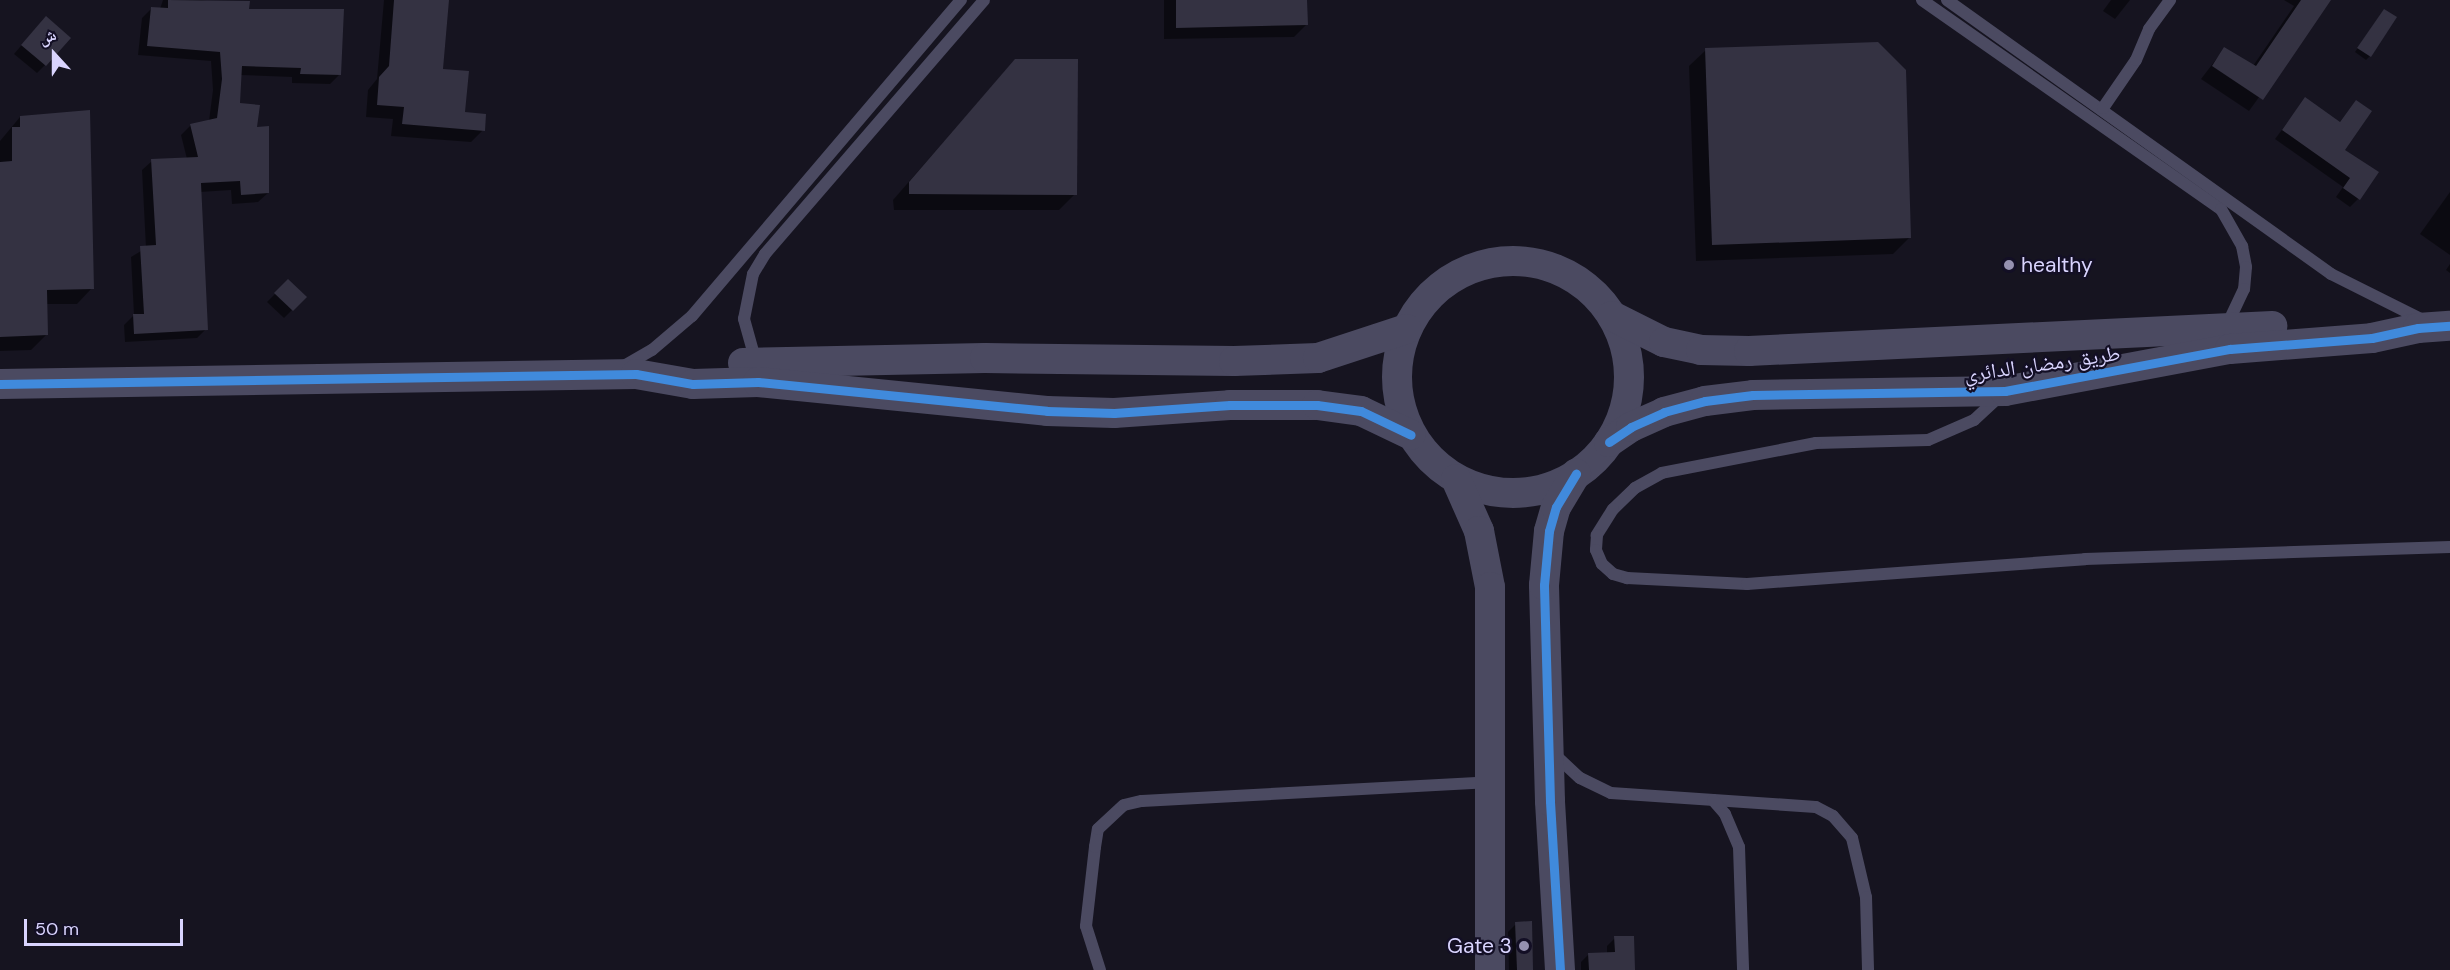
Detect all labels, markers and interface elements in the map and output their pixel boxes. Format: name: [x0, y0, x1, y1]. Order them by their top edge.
north arrow: [24, 24, 84, 84]
text: ش: [36, 24, 59, 50]
place label: healthy: [2021, 252, 2093, 278]
marker: healthy: [2002, 258, 2016, 272]
street label: طريق رمضان الدائري: [1962, 341, 2122, 387]
scale bar: [27, 907, 186, 945]
text: 50 m: [35, 917, 79, 941]
place label: Gate 3: [1447, 933, 1512, 959]
marker: Gate 3: [1517, 939, 1531, 953]

